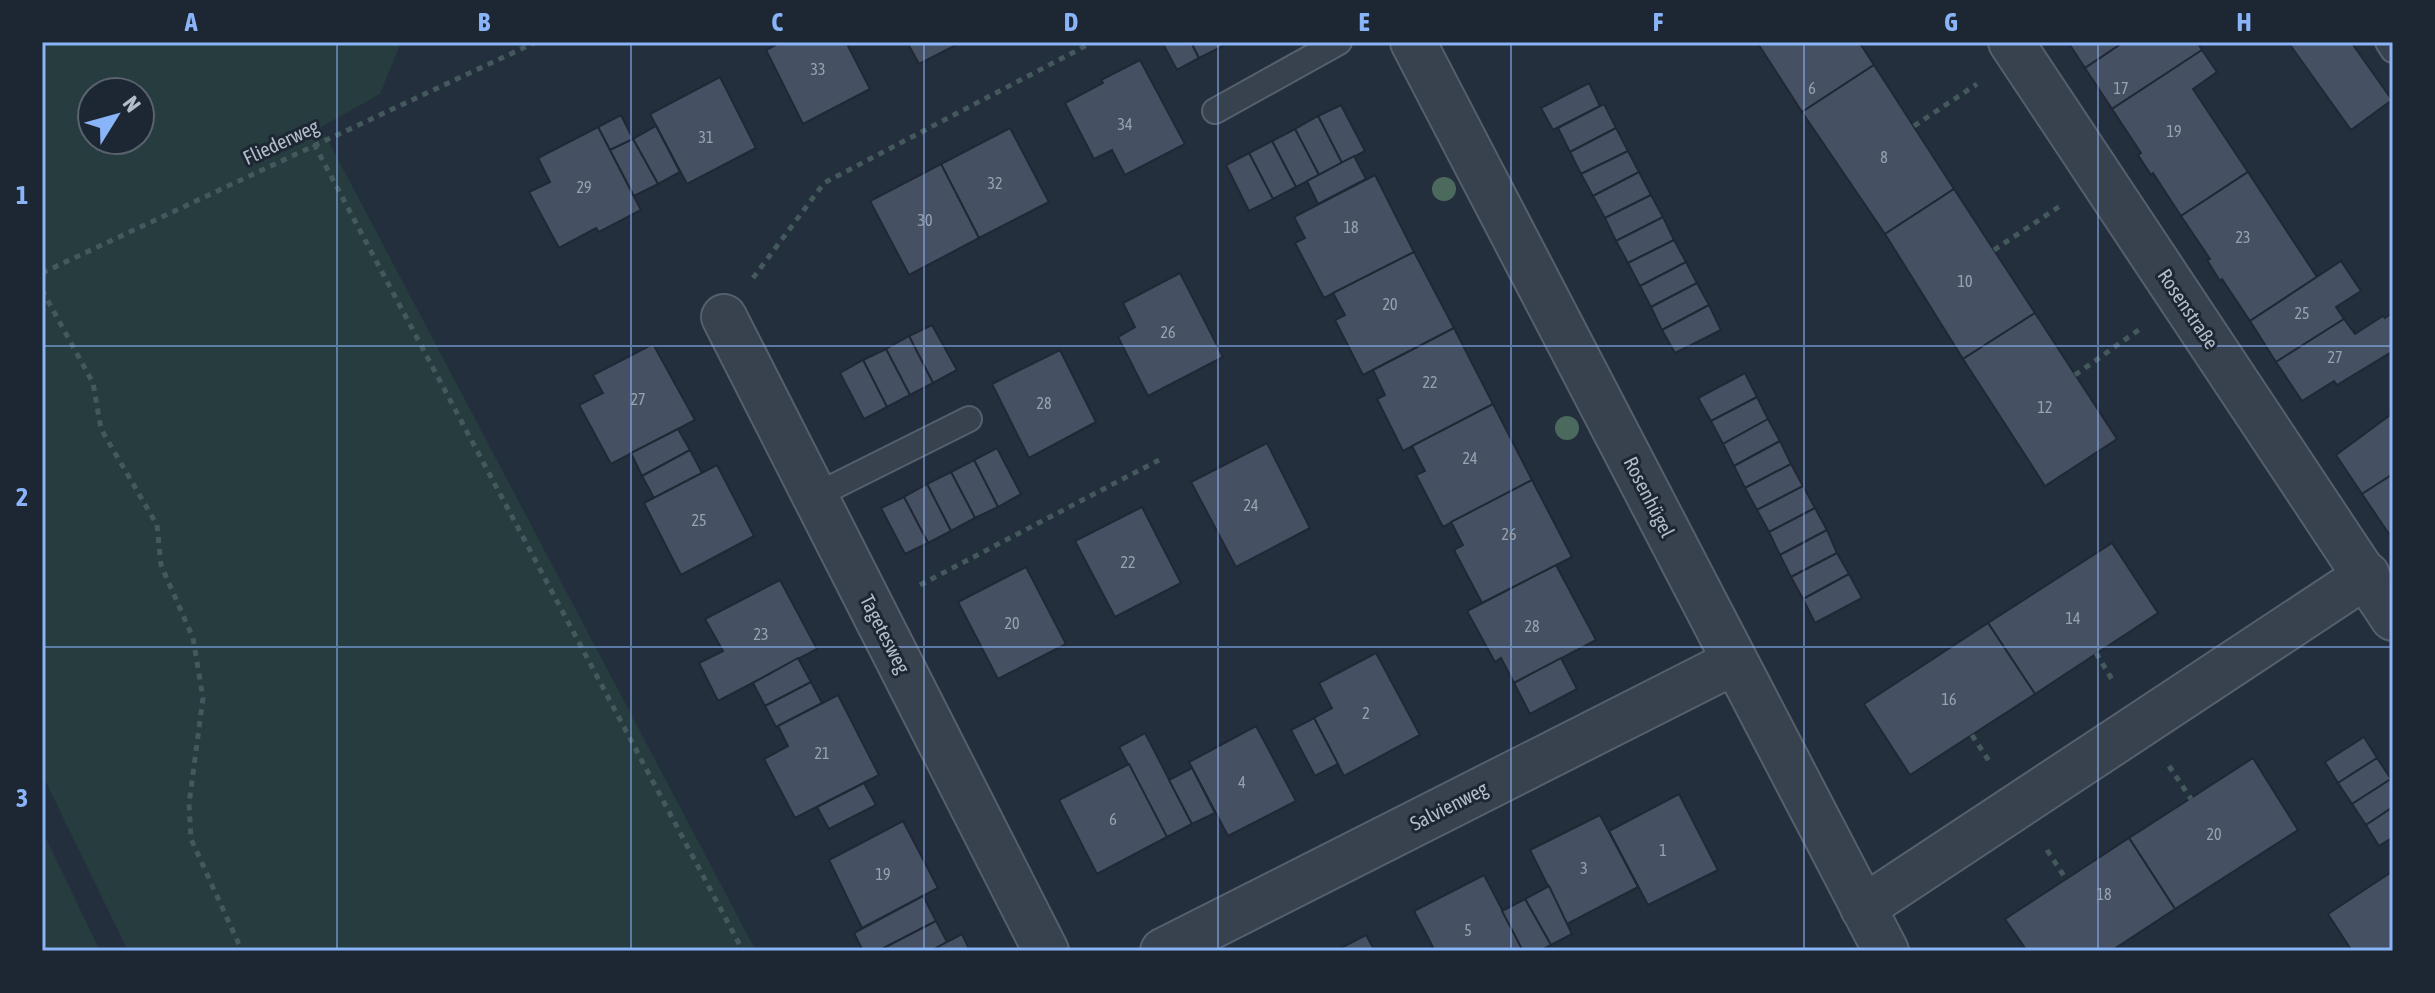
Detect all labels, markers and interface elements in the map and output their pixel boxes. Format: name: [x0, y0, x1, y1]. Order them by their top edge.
text: A: [184, 7, 198, 37]
text: B: [478, 7, 491, 37]
text: C: [771, 7, 783, 37]
text: D: [1064, 7, 1078, 37]
text: E: [1358, 7, 1370, 37]
text: F: [1653, 7, 1664, 37]
text: G: [1944, 7, 1958, 37]
text: H: [2236, 7, 2252, 37]
house number: 33: [810, 60, 826, 78]
north arrow: [76, 76, 156, 156]
house number: 6: [1808, 79, 1816, 97]
house number: 17: [2113, 79, 2129, 97]
text: N: [118, 91, 146, 117]
street label: Fliederweg: [239, 114, 323, 169]
house number: 34: [1117, 115, 1133, 133]
house number: 19: [2166, 122, 2182, 140]
house number: 31: [698, 128, 714, 146]
house number: 8: [1880, 148, 1888, 166]
house number: 32: [987, 174, 1003, 192]
house number: 29: [576, 178, 592, 196]
text: 1: [16, 180, 28, 210]
house number: 30: [917, 211, 933, 229]
house number: 18: [1343, 218, 1359, 236]
house number: 23: [2235, 228, 2251, 246]
street label: Rosenstraße: [2153, 264, 2223, 353]
house number: 10: [1957, 272, 1973, 290]
house number: 20: [1382, 295, 1398, 313]
house number: 25: [2294, 304, 2310, 322]
house number: 26: [1160, 323, 1176, 341]
house number: 27: [2327, 348, 2343, 366]
house number: 22: [1422, 373, 1438, 391]
house number: 27: [630, 390, 646, 408]
house number: 28: [1036, 394, 1052, 412]
house number: 12: [2037, 398, 2053, 416]
house number: 24: [1462, 449, 1478, 467]
street label: Rosenhügel: [1619, 453, 1680, 541]
text: 2: [16, 482, 28, 512]
house number: 24: [1243, 496, 1259, 514]
house number: 25: [691, 511, 707, 529]
house number: 26: [1501, 525, 1517, 543]
house number: 22: [1120, 553, 1136, 571]
street label: Tagetesweg: [856, 591, 915, 677]
house number: 14: [2065, 609, 2081, 627]
house number: 20: [1004, 614, 1020, 632]
house number: 28: [1524, 617, 1540, 635]
house number: 23: [753, 625, 769, 643]
house number: 16: [1941, 690, 1957, 708]
house number: 2: [1362, 704, 1370, 722]
house number: 21: [814, 744, 830, 762]
house number: 4: [1238, 773, 1246, 791]
street label: Salvienweg: [1406, 776, 1492, 835]
text: 3: [16, 783, 28, 813]
house number: 6: [1109, 810, 1117, 828]
house number: 20: [2206, 825, 2222, 843]
house number: 1: [1659, 841, 1667, 859]
house number: 3: [1580, 859, 1588, 877]
house number: 19: [875, 865, 891, 883]
house number: 18: [2096, 885, 2112, 903]
house number: 5: [1464, 921, 1472, 939]

